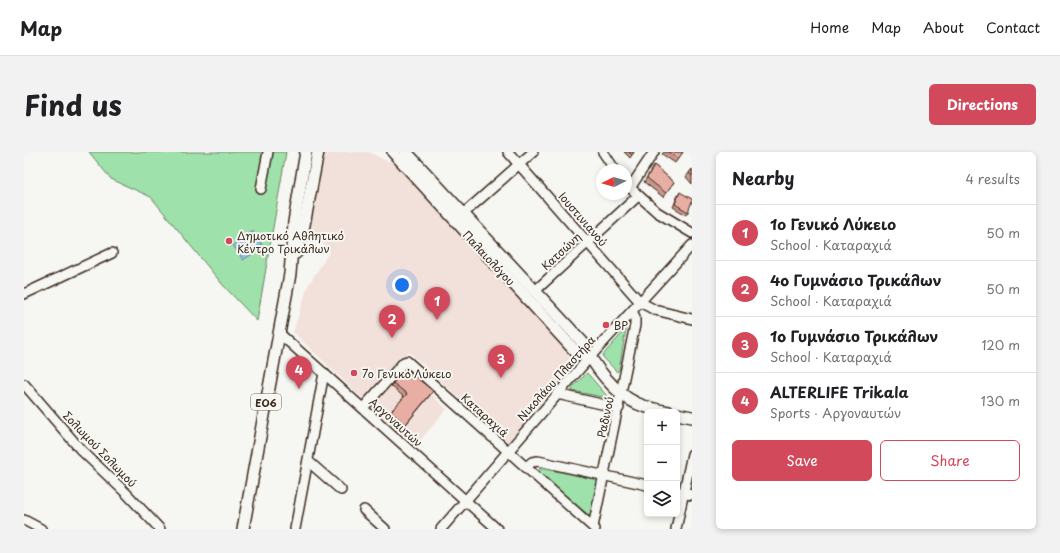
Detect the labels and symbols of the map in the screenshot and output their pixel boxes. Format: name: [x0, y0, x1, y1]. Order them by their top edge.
north arrow: [596, 164, 632, 200]
street label: Ιουστινιανού: [555, 188, 611, 250]
place label: Δημοτικό Αθλητικό Κέντρο Τρικάλων: [237, 227, 344, 257]
street label: Παλαιολόγου: [459, 227, 519, 289]
street label: Κατσώνη: [537, 228, 585, 274]
marker: Δημοτικό Αθλητικό Κέντρο Τρικάλων: [224, 236, 234, 246]
your location: [392, 275, 412, 295]
pin: 1: [424, 287, 450, 320]
pin: 2: [379, 305, 405, 338]
place label: BP: [614, 317, 628, 334]
marker: BP: [601, 320, 611, 330]
street label: Νικολάου Πλαστήρα: [513, 332, 599, 424]
pin: 3: [488, 345, 514, 378]
pin: 4: [286, 356, 312, 389]
place label: 7ο Γενικό Λύκειο: [362, 365, 451, 382]
marker: 7ο Γενικό Λύκειο: [349, 368, 359, 378]
street label: Καταραχιά: [458, 389, 512, 441]
street label: Αργοναυτών: [365, 393, 427, 451]
road number: ΕΟ6: [251, 394, 281, 410]
street label: Ραδινού: [592, 395, 618, 439]
street label: Σολωμού Σολωμού: [59, 407, 141, 491]

